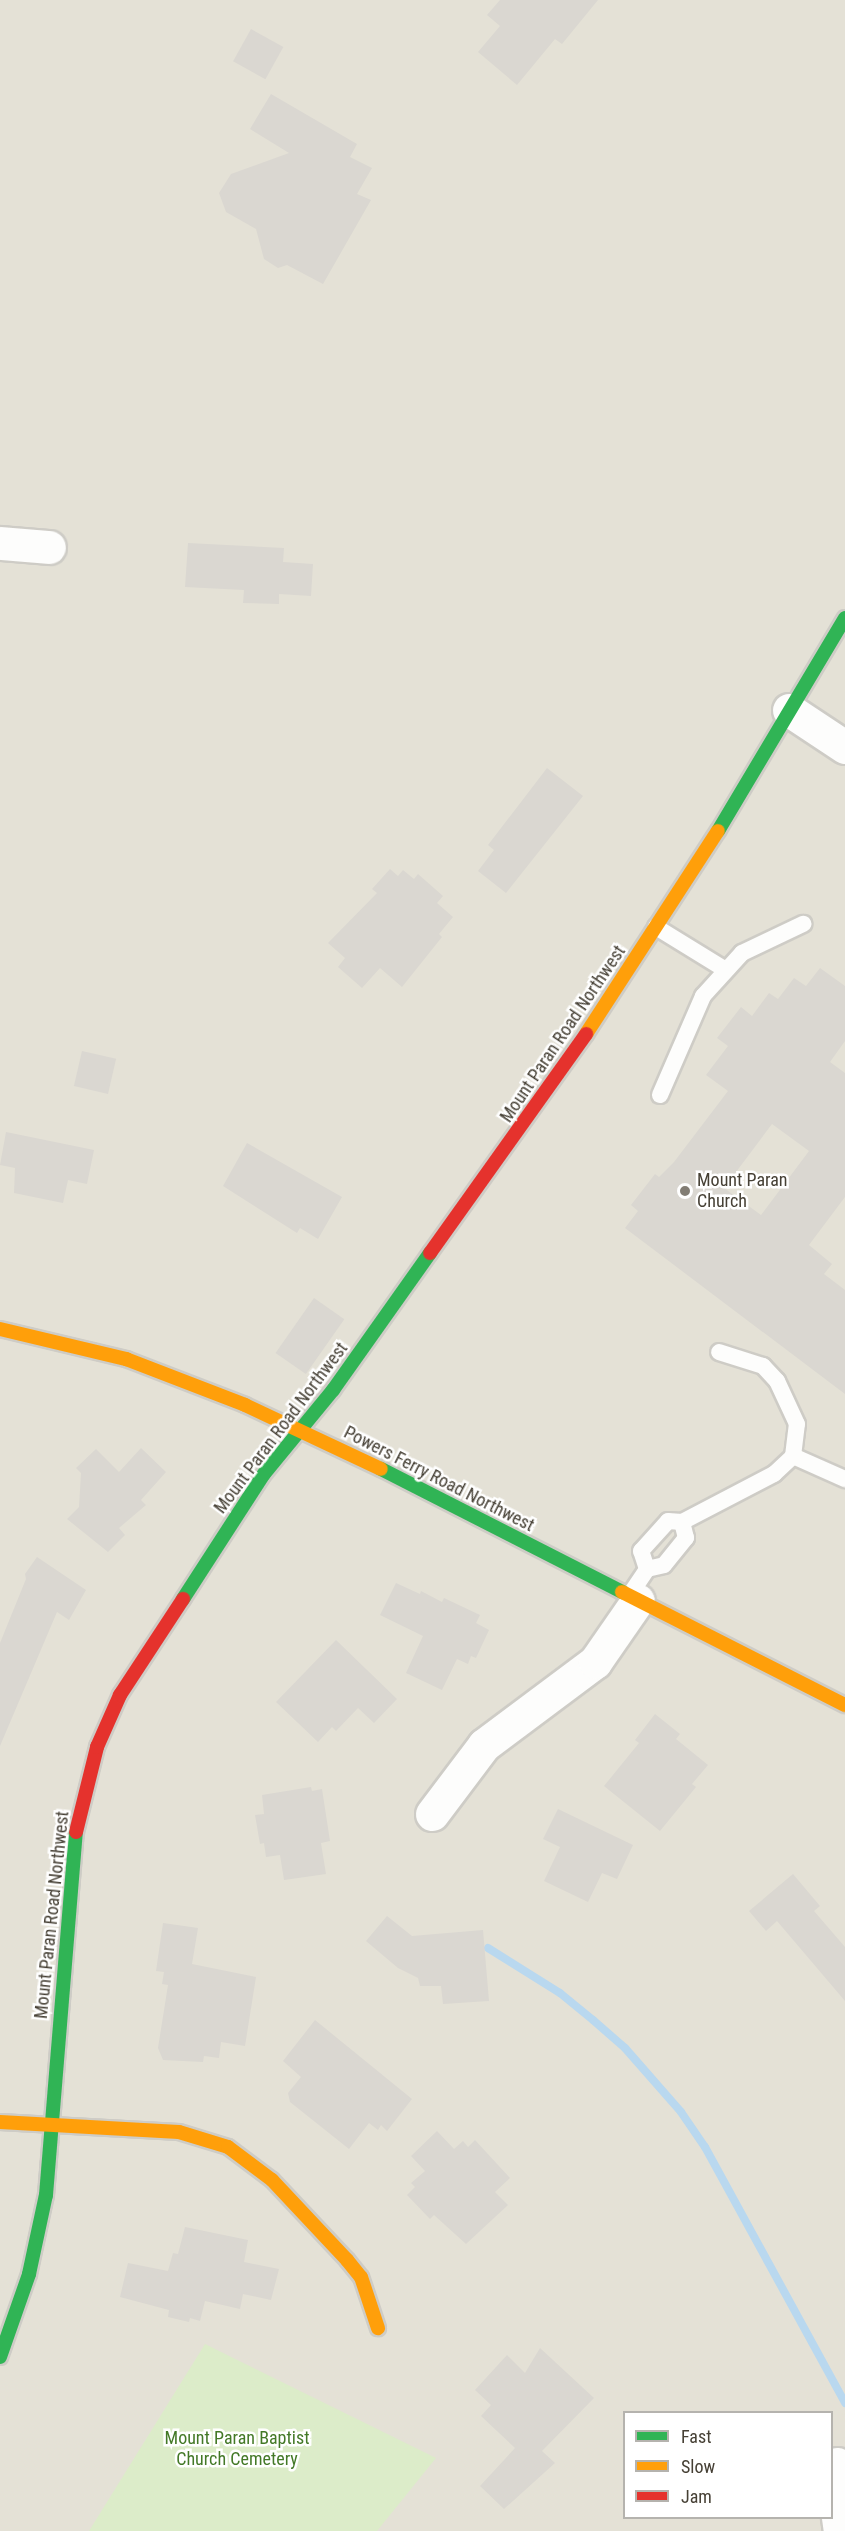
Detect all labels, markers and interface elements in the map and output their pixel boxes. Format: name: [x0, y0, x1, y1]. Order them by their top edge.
street label: Mount Paran Road Northwest: [496, 941, 630, 1127]
place label: Mount Paran Church: [697, 1170, 787, 1212]
marker: Mount Paran Church: [678, 1184, 692, 1198]
street label: Mount Paran Road Northwest: [210, 1338, 352, 1518]
street label: Powers Ferry Road Northwest: [340, 1422, 538, 1536]
street label: Mount Paran Road Northwest: [30, 1810, 74, 2020]
legend: [623, 2411, 833, 2519]
text: Fast: [681, 2426, 712, 2447]
park label: Mount Paran Baptist Church Cemetery: [165, 2428, 309, 2470]
text: Slow: [681, 2456, 715, 2477]
text: Jam: [681, 2486, 712, 2507]

